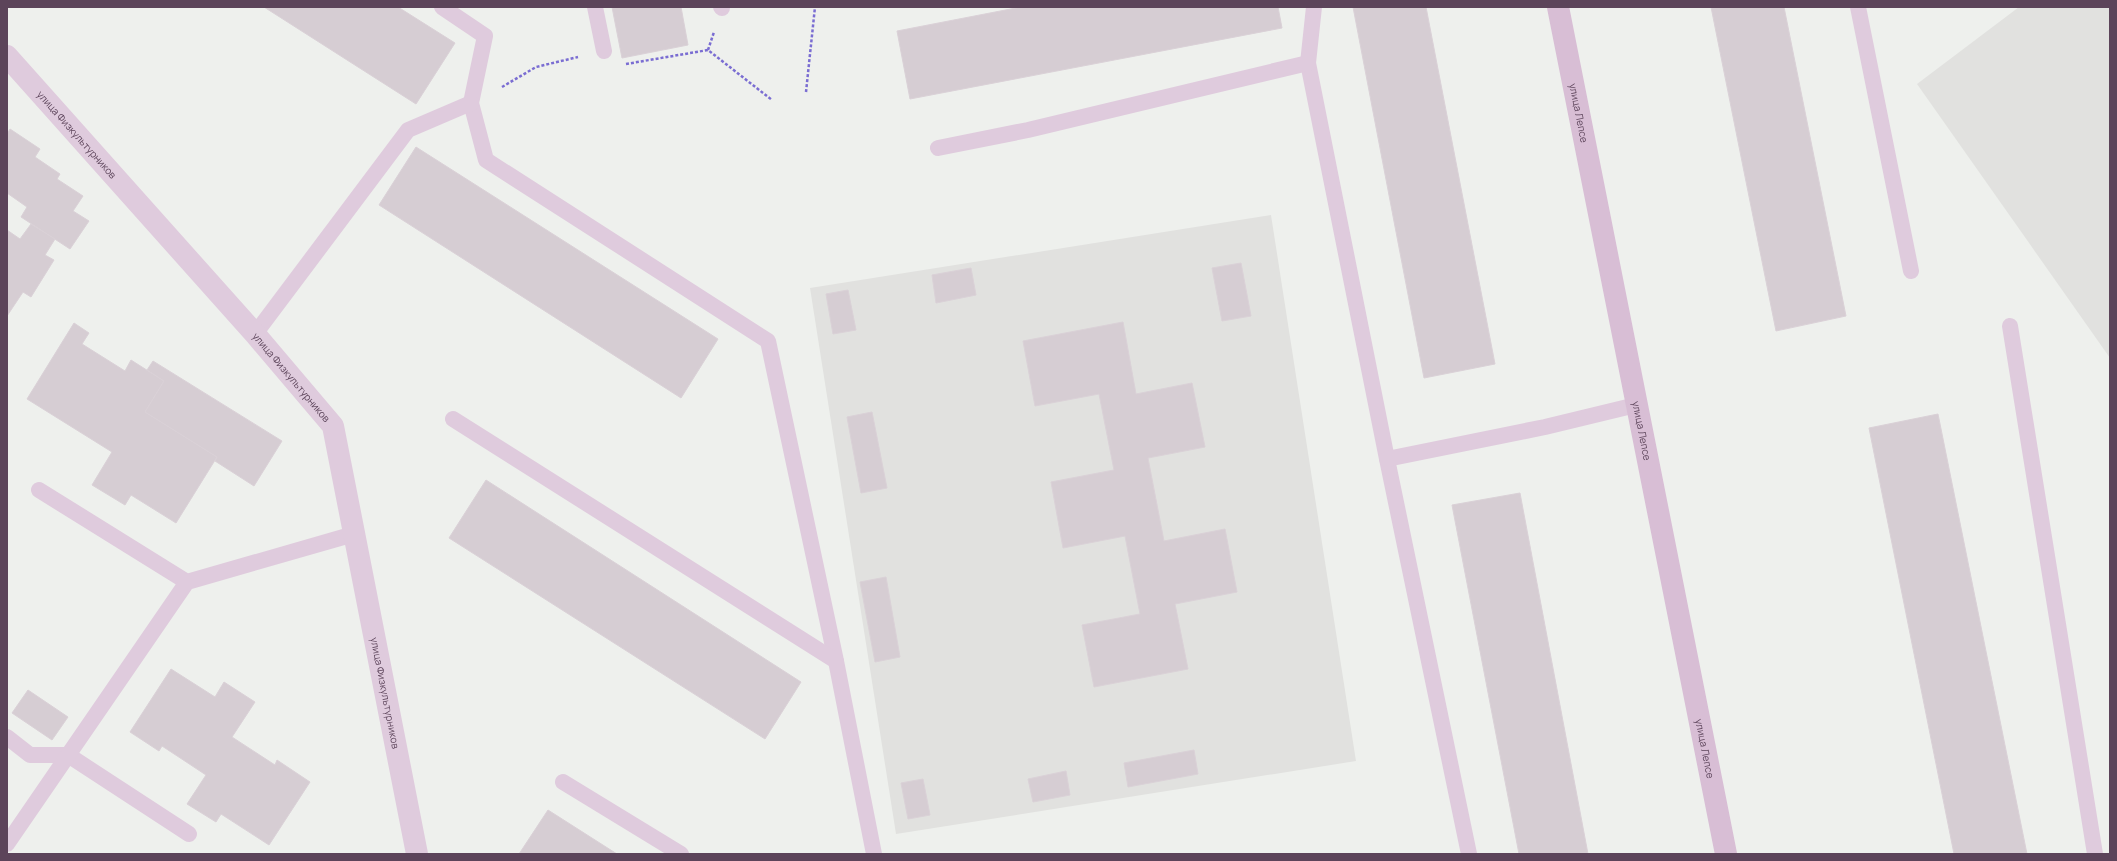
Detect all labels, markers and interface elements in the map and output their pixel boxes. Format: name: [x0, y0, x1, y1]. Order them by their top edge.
street label: улица Лепсе: [1566, 82, 1592, 144]
street label: улица Физкультурников: [34, 87, 120, 182]
street label: улица Физкультурников: [250, 329, 334, 425]
street label: улица Лепсе: [1629, 400, 1655, 462]
street label: улица Физкультурников: [368, 636, 403, 750]
street label: улица Лепсе: [1692, 718, 1718, 780]

